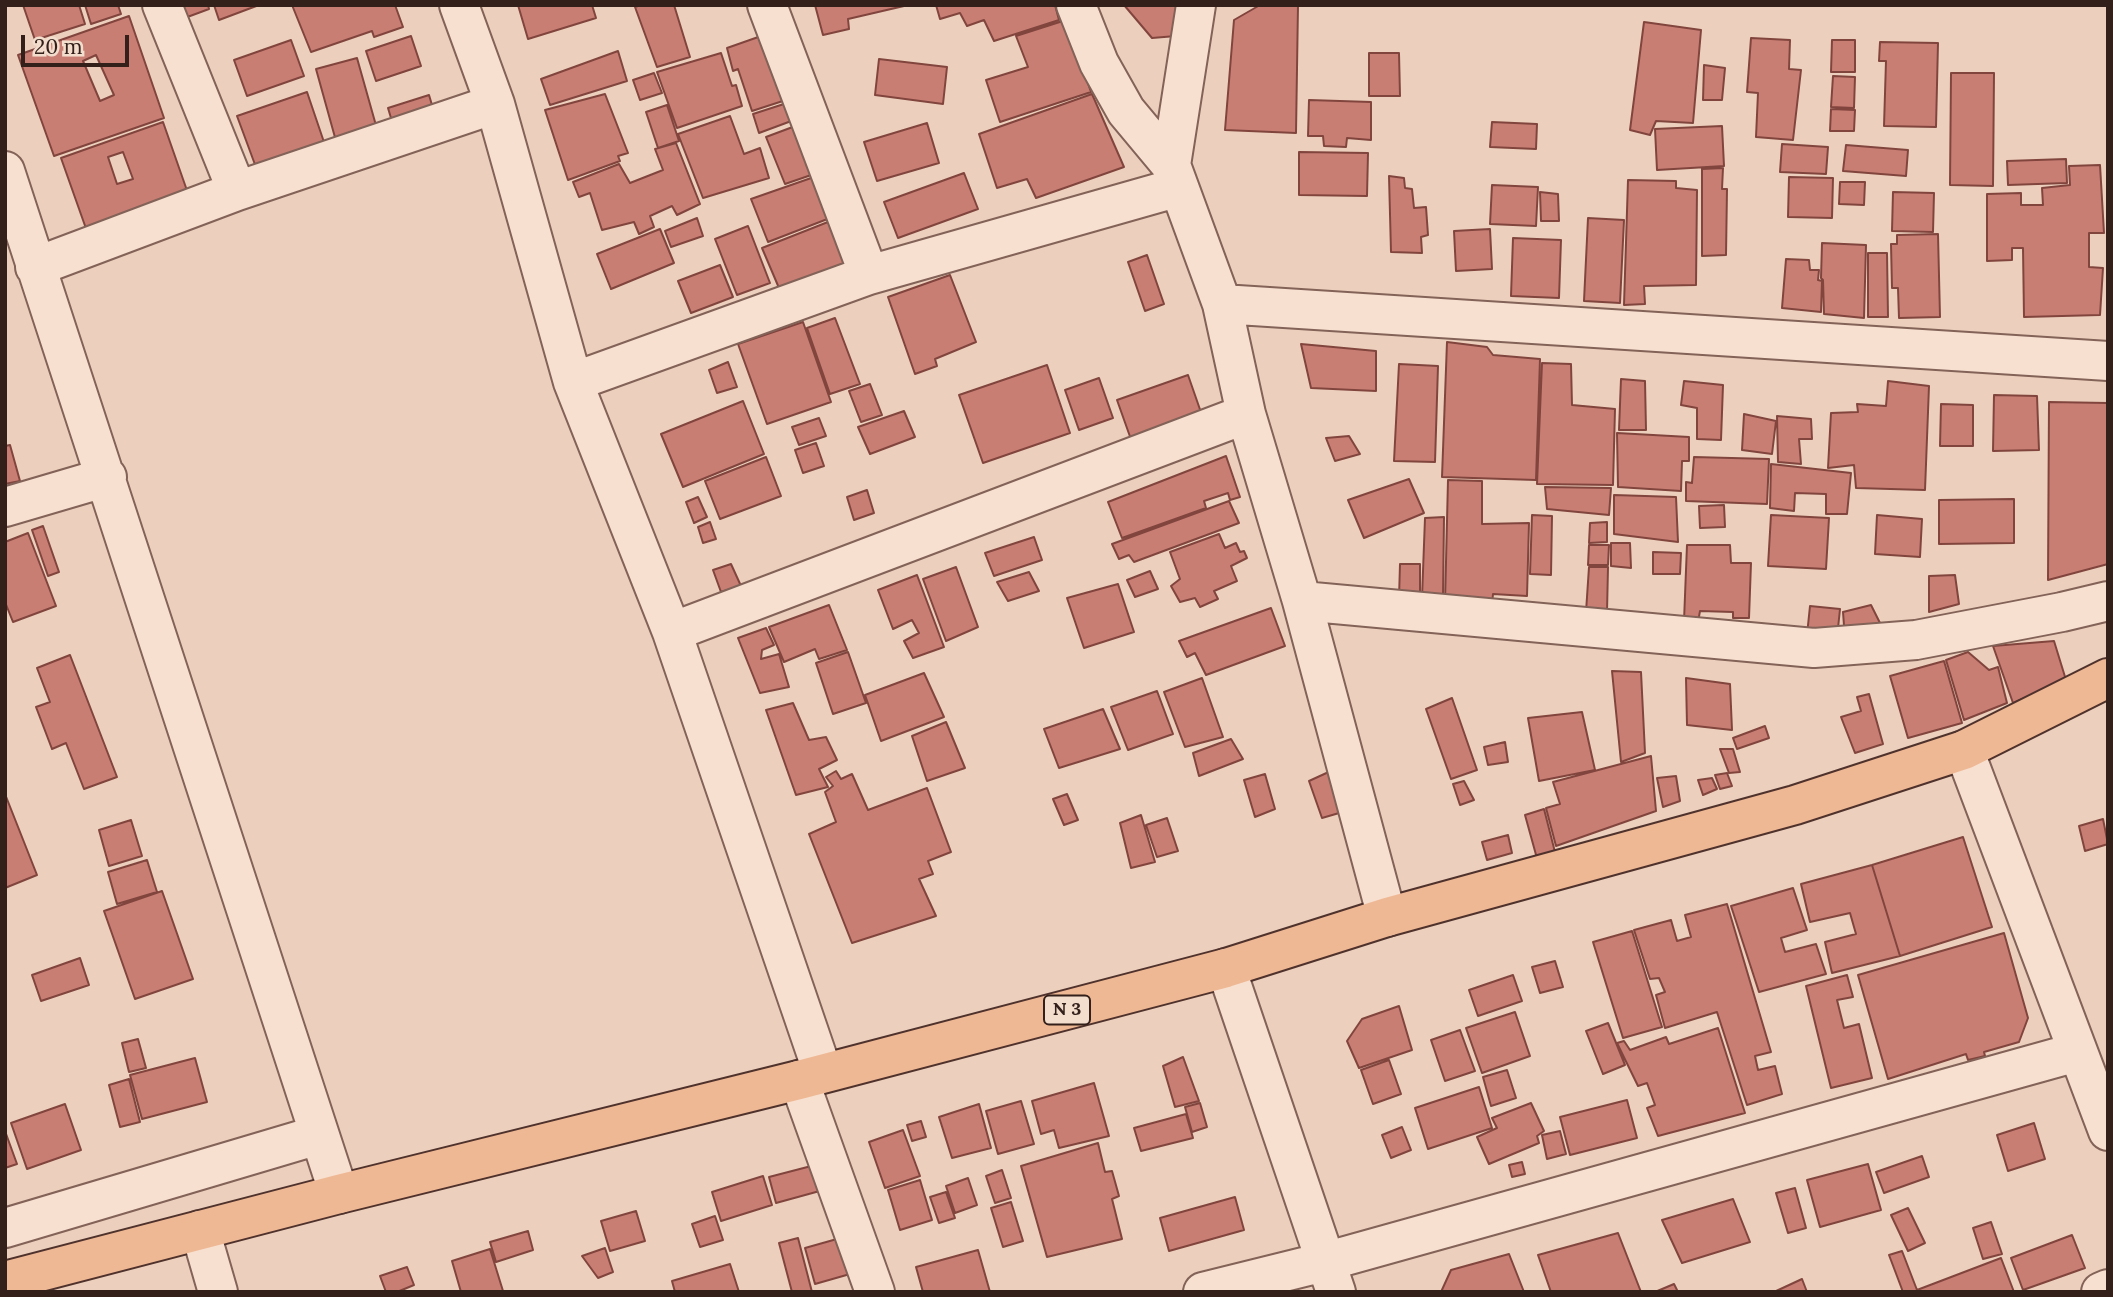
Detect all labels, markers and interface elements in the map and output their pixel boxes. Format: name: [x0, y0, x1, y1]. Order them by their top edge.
scale bar: [24, 21, 133, 65]
text: 20 m: [34, 33, 83, 60]
road number: N 3: [1044, 995, 1090, 1024]

